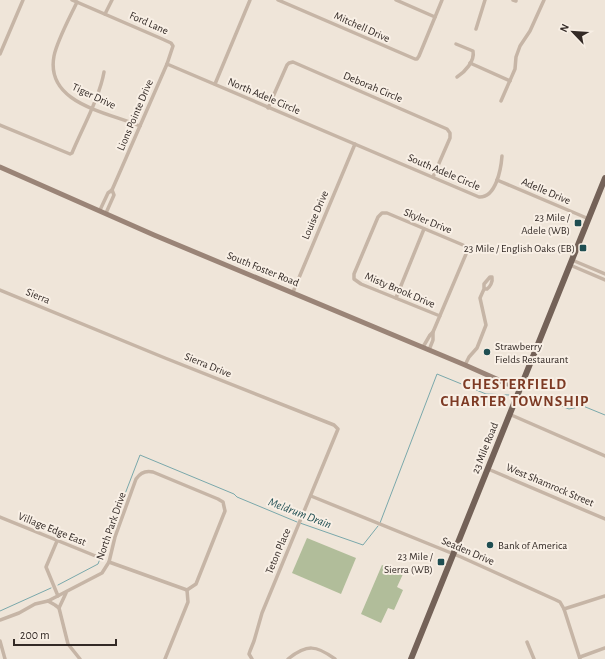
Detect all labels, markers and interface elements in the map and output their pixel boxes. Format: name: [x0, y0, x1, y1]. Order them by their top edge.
street label: Ford Lane: [128, 10, 170, 36]
street label: Mitchell Drive: [332, 10, 392, 44]
north arrow: [553, 12, 593, 52]
text: N: [558, 22, 571, 34]
street label: Deborah Circle: [342, 70, 404, 104]
street label: North Adele Circle: [226, 76, 302, 116]
street label: Lions Pointe Drive: [115, 78, 155, 152]
street label: Tiger Drive: [70, 81, 118, 111]
street label: South Adele Circle: [406, 152, 482, 192]
street label: Adelle Drive: [520, 176, 572, 206]
street label: Louise Drive: [300, 189, 330, 241]
street label: Skyler Drive: [402, 206, 454, 236]
place label: 23 Mile / Adele (WB): [521, 212, 571, 236]
marker: 23 Mile / Adele (WB): [573, 218, 583, 228]
place label: 23 Mile / English Oaks (EB): [464, 243, 575, 254]
marker: 23 Mile / English Oaks (EB): [578, 243, 588, 253]
street label: South Foster Road: [225, 250, 301, 289]
street label: Misty Brook Drive: [363, 270, 437, 310]
street label: Sierra: [24, 286, 52, 306]
place label: Strawberry Fields Restaurant: [495, 341, 569, 365]
marker: Strawberry Fields Restaurant: [482, 347, 492, 357]
street label: Sierra Drive: [183, 351, 233, 379]
district label: CHESTERFIELD CHARTER TOWNSHIP: [441, 377, 589, 409]
street label: 23 Mile Road: [470, 421, 500, 475]
street label: West Shamrock Street: [505, 462, 596, 509]
street label: North Park Drive: [94, 491, 128, 561]
water label: Meldrum Drain: [267, 496, 333, 530]
street label: Village Edge East: [16, 510, 88, 548]
street label: Teton Place: [263, 526, 293, 576]
street label: Seaden Drive: [440, 535, 496, 567]
marker: Bank of America: [485, 540, 495, 550]
place label: Bank of America: [498, 540, 567, 551]
place label: 23 Mile / Sierra (WB): [384, 551, 434, 575]
marker: 23 Mile / Sierra (WB): [436, 557, 446, 567]
scale bar: [14, 621, 116, 647]
text: 200 m: [20, 629, 50, 641]

